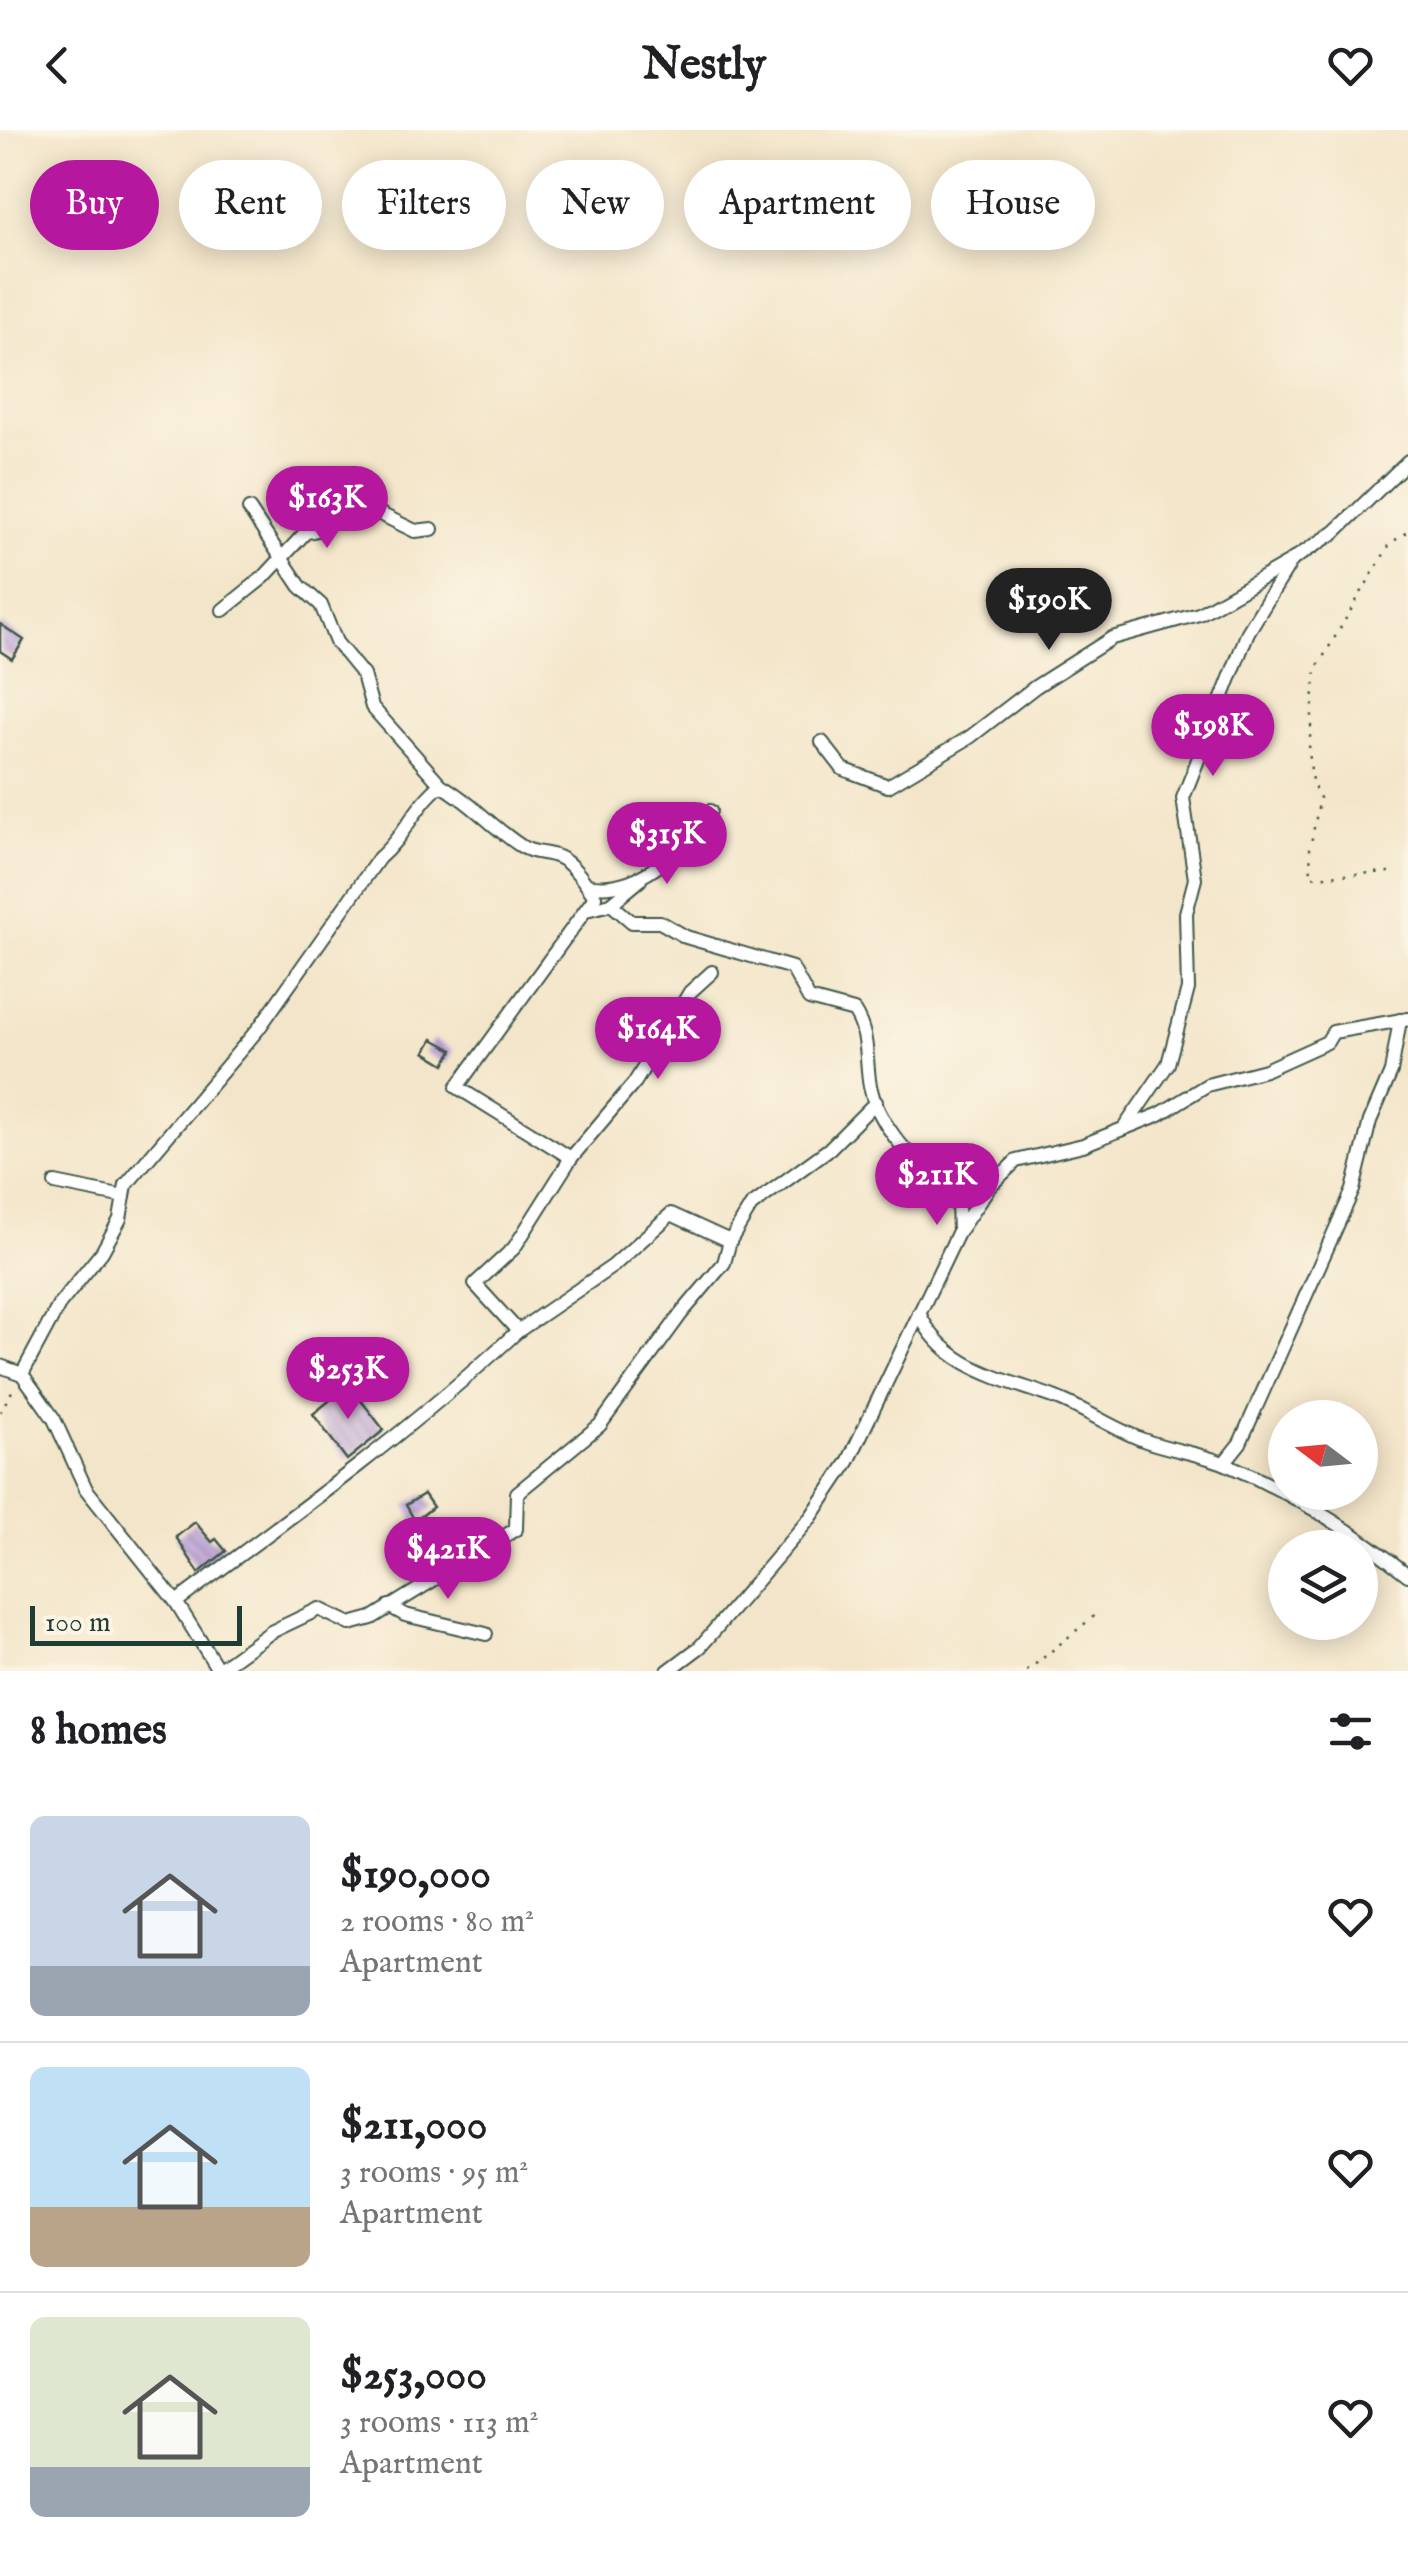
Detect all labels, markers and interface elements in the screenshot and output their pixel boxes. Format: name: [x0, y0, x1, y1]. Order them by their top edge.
text: Nestly: [642, 37, 766, 94]
icon: back: [30, 38, 85, 93]
icon: heart: [1323, 38, 1378, 93]
chip: Buy: [30, 160, 159, 250]
chip: Rent: [179, 160, 322, 250]
chip: Filters: [342, 160, 506, 250]
chip: New: [526, 160, 664, 250]
chip: Apartment: [684, 160, 911, 250]
chip: House: [931, 160, 1095, 250]
pin: $163K: [257, 466, 397, 551]
text: $163K: [288, 478, 366, 519]
pin: $190K: [979, 568, 1119, 653]
text: $190K: [1008, 580, 1090, 621]
pin: $198K: [1143, 694, 1283, 779]
text: $198K: [1173, 706, 1253, 747]
pin: $315K: [597, 802, 737, 887]
text: $315K: [629, 814, 705, 855]
pin: $164K: [588, 997, 728, 1082]
text: $164K: [617, 1009, 699, 1050]
pin: $211K: [867, 1143, 1007, 1228]
text: $211K: [897, 1155, 977, 1196]
pin: $253K: [278, 1337, 418, 1422]
text: $253K: [308, 1349, 388, 1390]
north arrow: [1268, 1400, 1378, 1510]
map controls: [1268, 1400, 1378, 1640]
pin: $421K: [378, 1517, 518, 1602]
text: $421K: [406, 1529, 490, 1570]
button: layers: [1268, 1530, 1378, 1640]
scale bar: [30, 1601, 242, 1646]
text: 100 m: [45, 1606, 111, 1641]
icon: filters: [1323, 1704, 1378, 1759]
text: 8 homes: [30, 1705, 167, 1758]
text: $190,000: [340, 1849, 491, 1902]
icon: home: [110, 1856, 230, 1976]
icon: heart: [1323, 1889, 1378, 1944]
text: 2 rooms · 80 m²: [340, 1902, 534, 1943]
text: Apartment: [340, 1943, 483, 1984]
text: $211,000: [340, 2100, 487, 2153]
icon: home: [110, 2107, 230, 2227]
icon: heart: [1323, 2140, 1378, 2195]
text: 3 rooms · 95 m²: [340, 2153, 528, 2194]
text: Apartment: [340, 2194, 483, 2235]
text: $253,000: [340, 2350, 487, 2403]
icon: home: [110, 2357, 230, 2477]
icon: heart: [1323, 2390, 1378, 2445]
text: 3 rooms · 113 m²: [340, 2403, 539, 2444]
text: Apartment: [340, 2444, 483, 2485]

